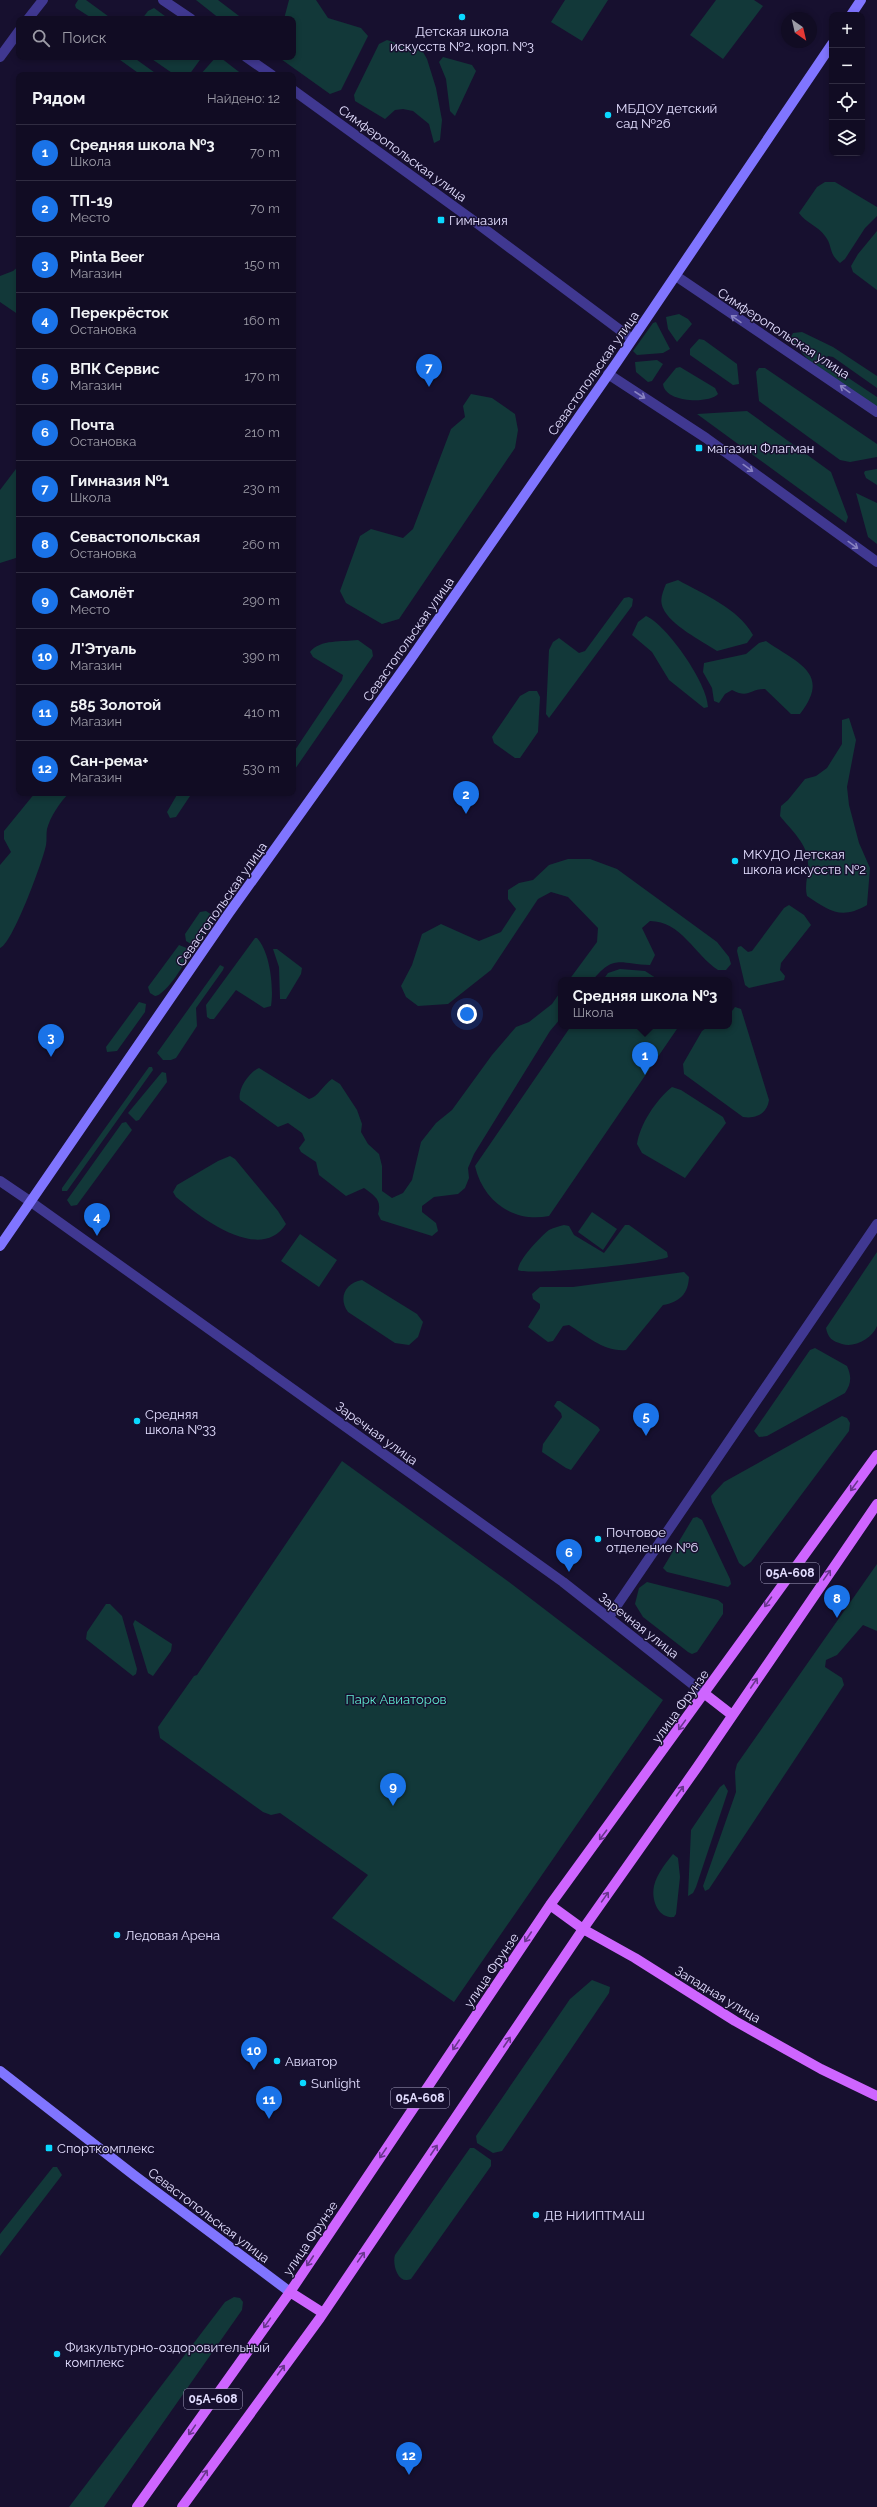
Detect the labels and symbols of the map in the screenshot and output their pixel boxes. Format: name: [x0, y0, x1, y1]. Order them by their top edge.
marker: Детская школа искусств №2, корп. №3: [457, 12, 467, 22]
north arrow: [781, 12, 817, 48]
place label: Детская школа искусств №2, корп. №3: [390, 24, 534, 54]
place label: МБДОУ детский сад №26: [616, 101, 717, 131]
street label: Симферопольская улица: [336, 102, 470, 205]
marker: МБДОУ детский сад №26: [603, 110, 613, 120]
place label: Гимназия: [449, 213, 508, 228]
marker: Гимназия: [436, 215, 446, 225]
street label: Симферопольская улица: [715, 285, 853, 382]
street label: Севастопольская улица: [545, 308, 642, 438]
one-way arrow: [731, 315, 742, 323]
pin: 7: [416, 354, 442, 387]
one-way arrow: [840, 385, 851, 394]
one-way arrow: [634, 391, 645, 399]
place label: магазин Флагман: [707, 441, 814, 456]
marker: магазин Флагман: [694, 443, 704, 453]
one-way arrow: [742, 464, 753, 473]
one-way arrow: [847, 541, 858, 549]
street label: Севастопольская улица: [360, 574, 457, 704]
pin: 2: [453, 781, 479, 814]
street label: Севастопольская улица: [173, 839, 270, 969]
place label: МКУДО Детская школа искусств №2: [743, 847, 866, 877]
marker: МКУДО Детская школа искусств №2: [730, 856, 740, 866]
your location: [457, 1004, 477, 1024]
pin: 3: [38, 1024, 64, 1057]
pin: 1: [632, 1042, 658, 1075]
pin: 4: [84, 1203, 110, 1236]
street label: Заречная улица: [333, 1399, 421, 1468]
pin: 5: [633, 1403, 659, 1436]
place label: Средняя школа №33: [145, 1407, 216, 1437]
marker: Средняя школа №33: [132, 1416, 142, 1426]
one-way arrow: [850, 1481, 858, 1492]
place label: Почтовое отделение №6: [606, 1525, 699, 1555]
marker: Почтовое отделение №6: [593, 1534, 603, 1544]
pin: 6: [556, 1539, 582, 1572]
road number: 05А-608: [761, 1563, 819, 1583]
one-way arrow: [823, 1570, 831, 1581]
pin: 8: [824, 1585, 850, 1618]
street label: Заречная улица: [596, 1589, 682, 1661]
one-way arrow: [764, 1596, 772, 1607]
street label: улица Фрунзе: [649, 1667, 712, 1746]
one-way arrow: [750, 1678, 758, 1689]
park label: Парк Авиаторов: [345, 1692, 447, 1707]
one-way arrow: [678, 1720, 687, 1731]
pin: 9: [380, 1773, 406, 1806]
one-way arrow: [676, 1786, 684, 1797]
one-way arrow: [598, 1829, 607, 1840]
one-way arrow: [601, 1892, 609, 1903]
place label: Ледовая Арена: [125, 1928, 220, 1943]
marker: Ледовая Арена: [112, 1930, 122, 1940]
street label: улица Фрунзе: [461, 1930, 522, 2010]
one-way arrow: [524, 1932, 533, 1943]
street label: Западная улица: [672, 1963, 763, 2026]
pin: 10: [241, 2037, 267, 2070]
one-way arrow: [503, 2037, 511, 2048]
one-way arrow: [452, 2039, 460, 2050]
place label: Авиатор: [285, 2054, 337, 2069]
marker: Авиатор: [272, 2056, 282, 2066]
place label: Sunlight: [311, 2076, 361, 2091]
marker: Sunlight: [298, 2078, 308, 2088]
pin: 11: [256, 2086, 282, 2119]
road number: 05А-608: [391, 2088, 449, 2108]
place label: Спорткомплекс: [57, 2141, 154, 2156]
marker: Спорткомплекс: [44, 2143, 54, 2153]
one-way arrow: [430, 2144, 438, 2155]
one-way arrow: [379, 2147, 387, 2158]
street label: Севастопольская улица: [145, 2165, 272, 2266]
street label: улица Фрунзе: [280, 2198, 341, 2278]
place label: ДВ НИИПТМАШ: [544, 2208, 645, 2223]
marker: ДВ НИИПТМАШ: [531, 2210, 541, 2220]
one-way arrow: [357, 2252, 365, 2263]
one-way arrow: [306, 2255, 314, 2267]
one-way arrow: [263, 2318, 271, 2329]
place label: Физкультурно-оздоровительный комплекс: [65, 2340, 270, 2370]
marker: Физкультурно-оздоровительный комплекс: [52, 2349, 62, 2359]
one-way arrow: [277, 2365, 285, 2376]
road number: 05А-608: [184, 2389, 242, 2409]
one-way arrow: [188, 2424, 196, 2435]
pin: 12: [396, 2442, 422, 2475]
one-way arrow: [200, 2470, 208, 2481]

